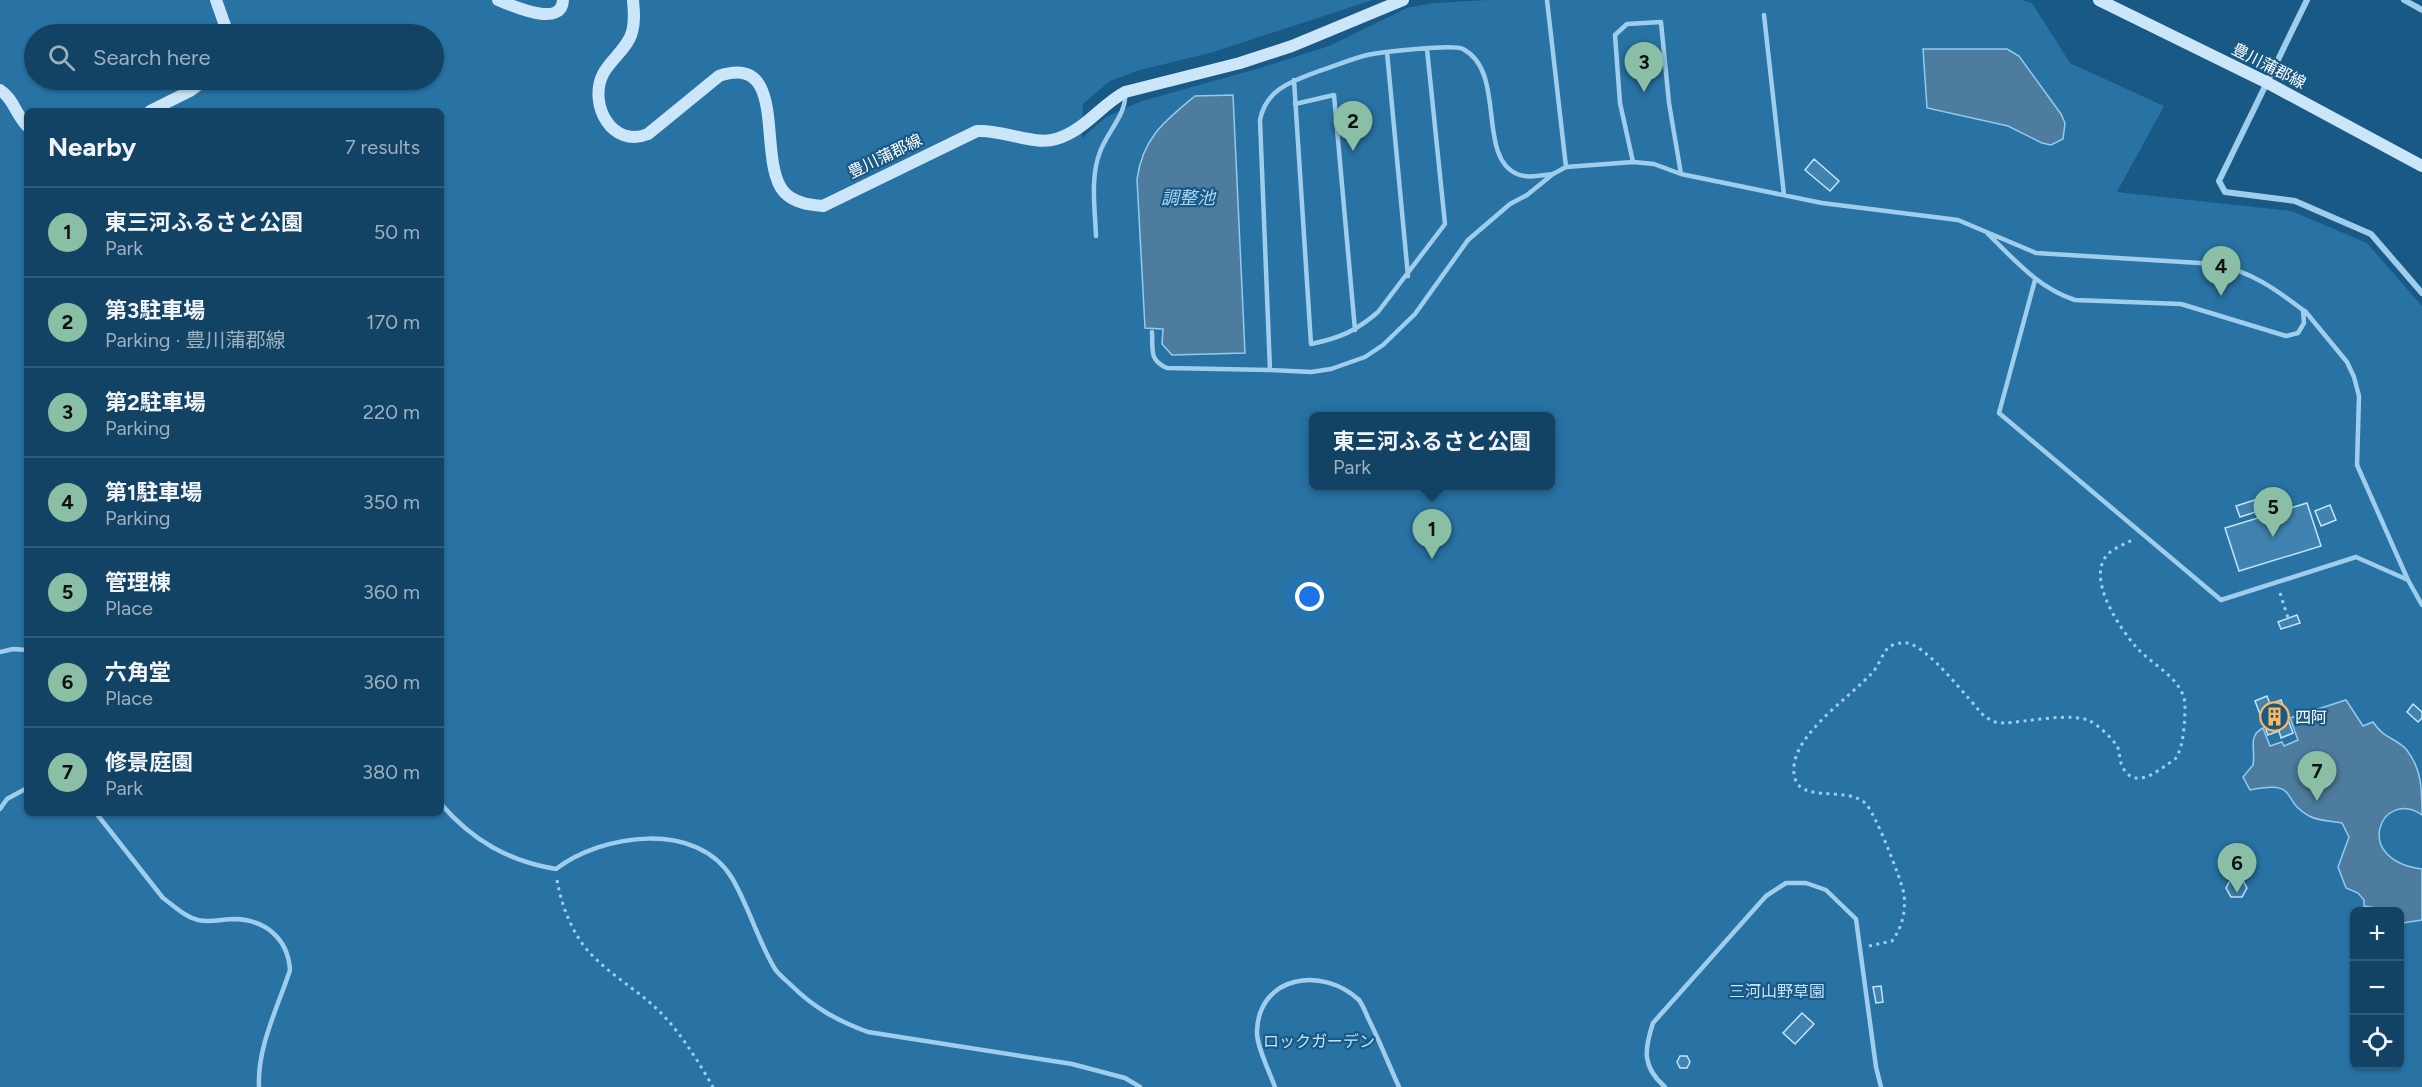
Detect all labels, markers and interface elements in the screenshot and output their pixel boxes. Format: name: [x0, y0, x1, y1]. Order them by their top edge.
search box: [24, 24, 444, 90]
street label: 豊川蒲郡線: [2229, 39, 2309, 93]
icon: search: [45, 41, 78, 74]
pin: 3: [1624, 42, 1664, 92]
text: Search here: [93, 44, 211, 71]
pin: 2: [1334, 102, 1372, 151]
street label: 豊川蒲郡線: [845, 130, 925, 182]
text: Nearby: [48, 131, 136, 163]
text: 7 results: [345, 135, 420, 159]
water label: 調整池: [1161, 187, 1217, 209]
text: 東三河ふるさと公園: [105, 209, 303, 236]
text: 1: [63, 220, 72, 244]
text: 50 m: [374, 220, 420, 244]
text: Park: [105, 236, 143, 260]
pin: 4: [2202, 246, 2240, 296]
text: 第3駐車場: [105, 297, 205, 324]
text: 2: [62, 310, 73, 334]
text: 170 m: [366, 310, 420, 334]
text: Parking · 豊川蒲郡線: [105, 328, 286, 352]
text: 第2駐車場: [105, 389, 206, 416]
text: 3: [62, 400, 73, 424]
text: 220 m: [363, 400, 420, 424]
popup: [1309, 412, 1555, 490]
text: Parking: [105, 416, 171, 440]
text: 東三河ふるさと公園: [1333, 428, 1531, 455]
text: Park: [1333, 455, 1371, 479]
text: 第1駐車場: [105, 479, 202, 506]
pin: 5: [2254, 488, 2292, 537]
text: 4: [61, 490, 74, 514]
text: 350 m: [363, 490, 420, 514]
text: Parking: [105, 506, 171, 530]
pin: 1: [1412, 510, 1452, 559]
text: 管理棟: [105, 569, 171, 596]
text: 5: [62, 580, 73, 604]
text: 360 m: [363, 580, 420, 604]
your location: [1295, 582, 1324, 611]
text: Place: [105, 596, 153, 620]
text: 六角堂: [105, 659, 171, 686]
text: 6: [62, 670, 73, 694]
text: 360 m: [363, 670, 420, 694]
text: Place: [105, 686, 153, 710]
building icon: 四阿: [2258, 701, 2290, 733]
place label: 四阿: [2295, 708, 2327, 727]
text: 修景庭園: [105, 749, 193, 776]
pin: 7: [2298, 752, 2336, 801]
text: 7: [62, 760, 73, 784]
text: 380 m: [362, 760, 420, 784]
text: Park: [105, 776, 143, 800]
pin: 6: [2218, 844, 2256, 893]
map controls: [2350, 907, 2404, 1069]
button: +: [2350, 907, 2404, 961]
button: −: [2350, 961, 2404, 1015]
park label: 三河山野草園: [1729, 982, 1825, 1001]
button: locate: [2350, 1015, 2404, 1069]
park label: ロックガーデン: [1263, 1032, 1375, 1051]

